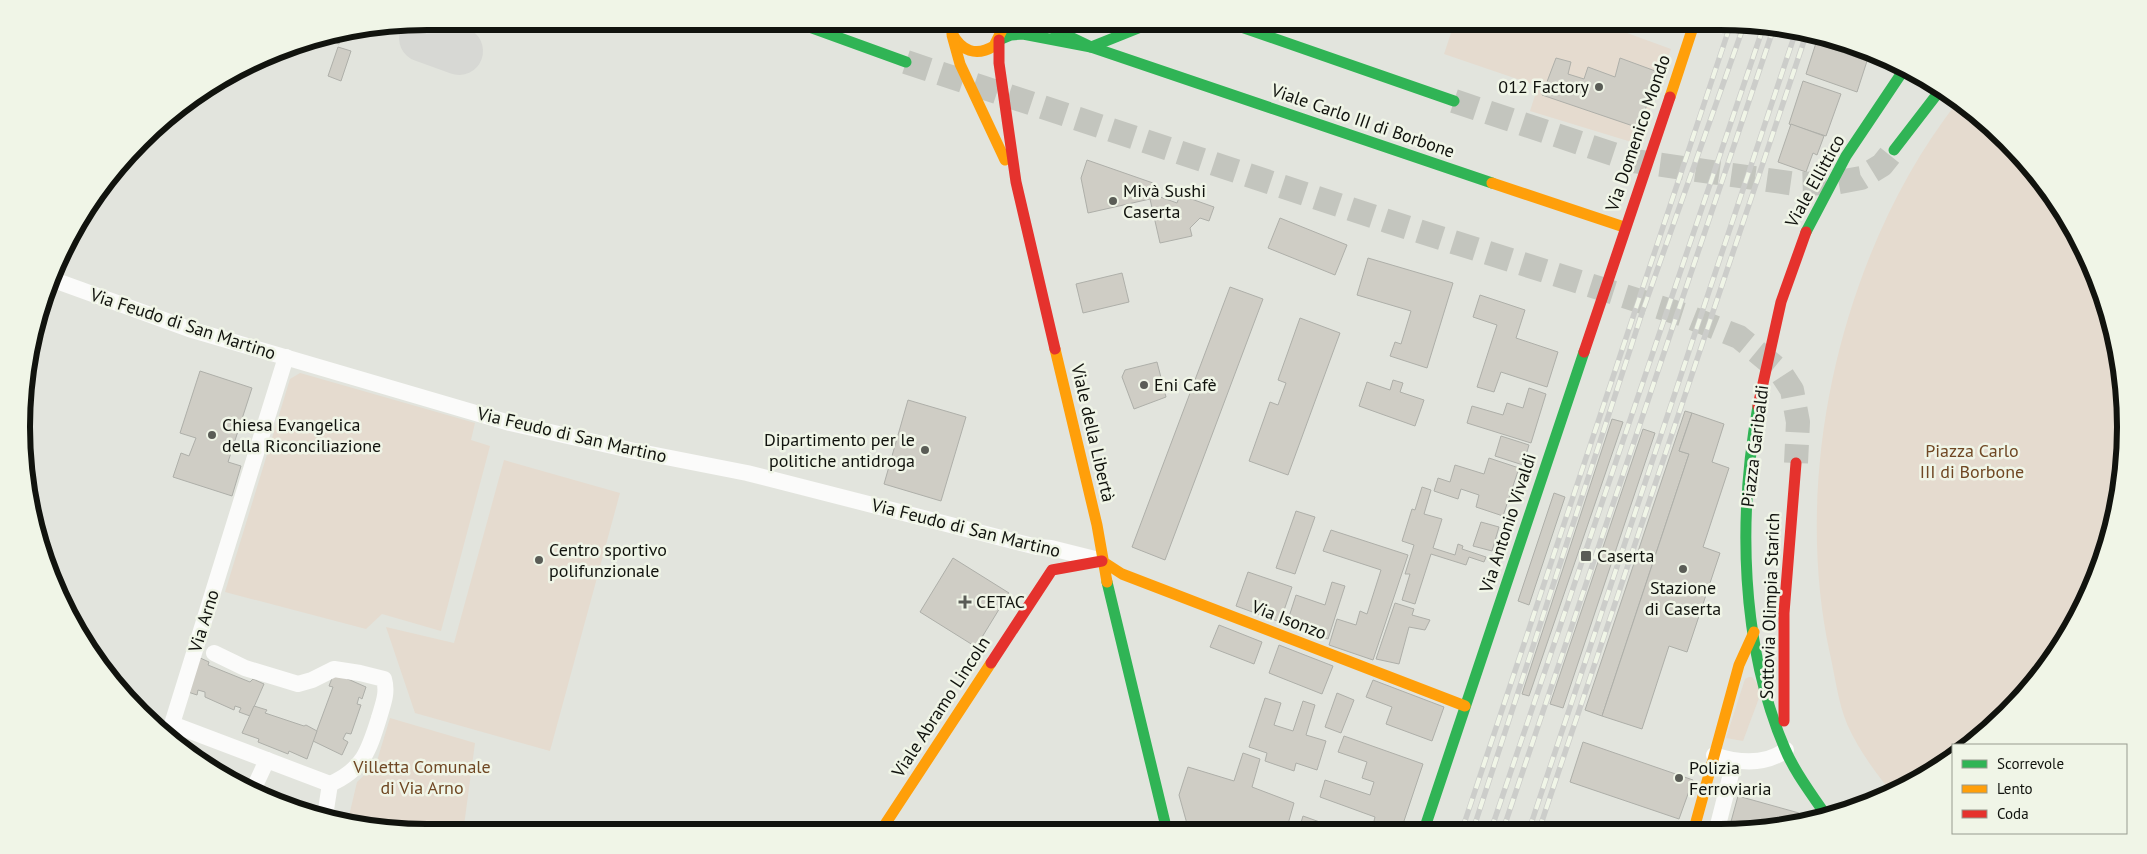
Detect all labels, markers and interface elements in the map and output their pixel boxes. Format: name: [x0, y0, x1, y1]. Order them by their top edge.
street label: Via Domenico Mondo: [1600, 52, 1675, 215]
place label: 012 Factory: [1498, 75, 1590, 98]
street label: Viale Carlo III di Borbone: [1268, 78, 1458, 163]
marker: 012 Factory: [1593, 81, 1605, 93]
street label: Viale Ellittico: [1779, 130, 1849, 232]
place label: Mivà Sushi Caserta: [1123, 179, 1206, 223]
marker: Mivà Sushi Caserta: [1107, 195, 1119, 207]
street label: Via Feudo di San Martino: [87, 282, 279, 364]
street label: Viale della Libertà: [1066, 361, 1121, 504]
place label: Eni Cafè: [1154, 373, 1217, 396]
marker: Eni Cafè: [1138, 379, 1150, 391]
street label: Piazza Garibaldi: [1736, 384, 1773, 508]
street label: Via Feudo di San Martino: [474, 401, 669, 468]
place label: Chiesa Evangelica della Riconciliazione: [222, 413, 381, 457]
place label: Dipartimento per le politiche antidroga: [764, 428, 915, 472]
marker: Chiesa Evangelica della Riconciliazione: [206, 429, 218, 441]
park label: Piazza Carlo III di Borbone: [1920, 439, 2024, 483]
marker: Dipartimento per le politiche antidroga: [919, 444, 931, 456]
street label: Via Antonio Vivaldi: [1474, 450, 1541, 596]
street label: Via Feudo di San Martino: [868, 493, 1063, 562]
street label: Sottovia Olimpia Starich: [1755, 512, 1784, 700]
place label: Centro sportivo polifunzionale: [549, 538, 667, 582]
place label: Caserta: [1597, 544, 1654, 567]
marker: Caserta: [1579, 549, 1593, 563]
marker: Centro sportivo polifunzionale: [533, 554, 545, 566]
marker: Stazione di Caserta: [1677, 563, 1689, 575]
place label: Stazione di Caserta: [1645, 576, 1721, 620]
street label: Via Arno: [183, 587, 224, 656]
place label: CETAC: [976, 590, 1025, 613]
street label: Via Isonzo: [1247, 594, 1330, 644]
marker: CETAC: [958, 595, 972, 609]
street label: Viale Abramo Lincoln: [886, 632, 995, 782]
legend: [1952, 744, 2127, 834]
text: Scorrevole: [1997, 754, 2064, 773]
park label: Villetta Comunale di Via Arno: [352, 755, 491, 799]
place label: Polizia Ferroviaria: [1689, 756, 1771, 800]
marker: Polizia Ferroviaria: [1673, 772, 1685, 784]
text: Lento: [1997, 779, 2033, 798]
text: Coda: [1997, 804, 2029, 823]

